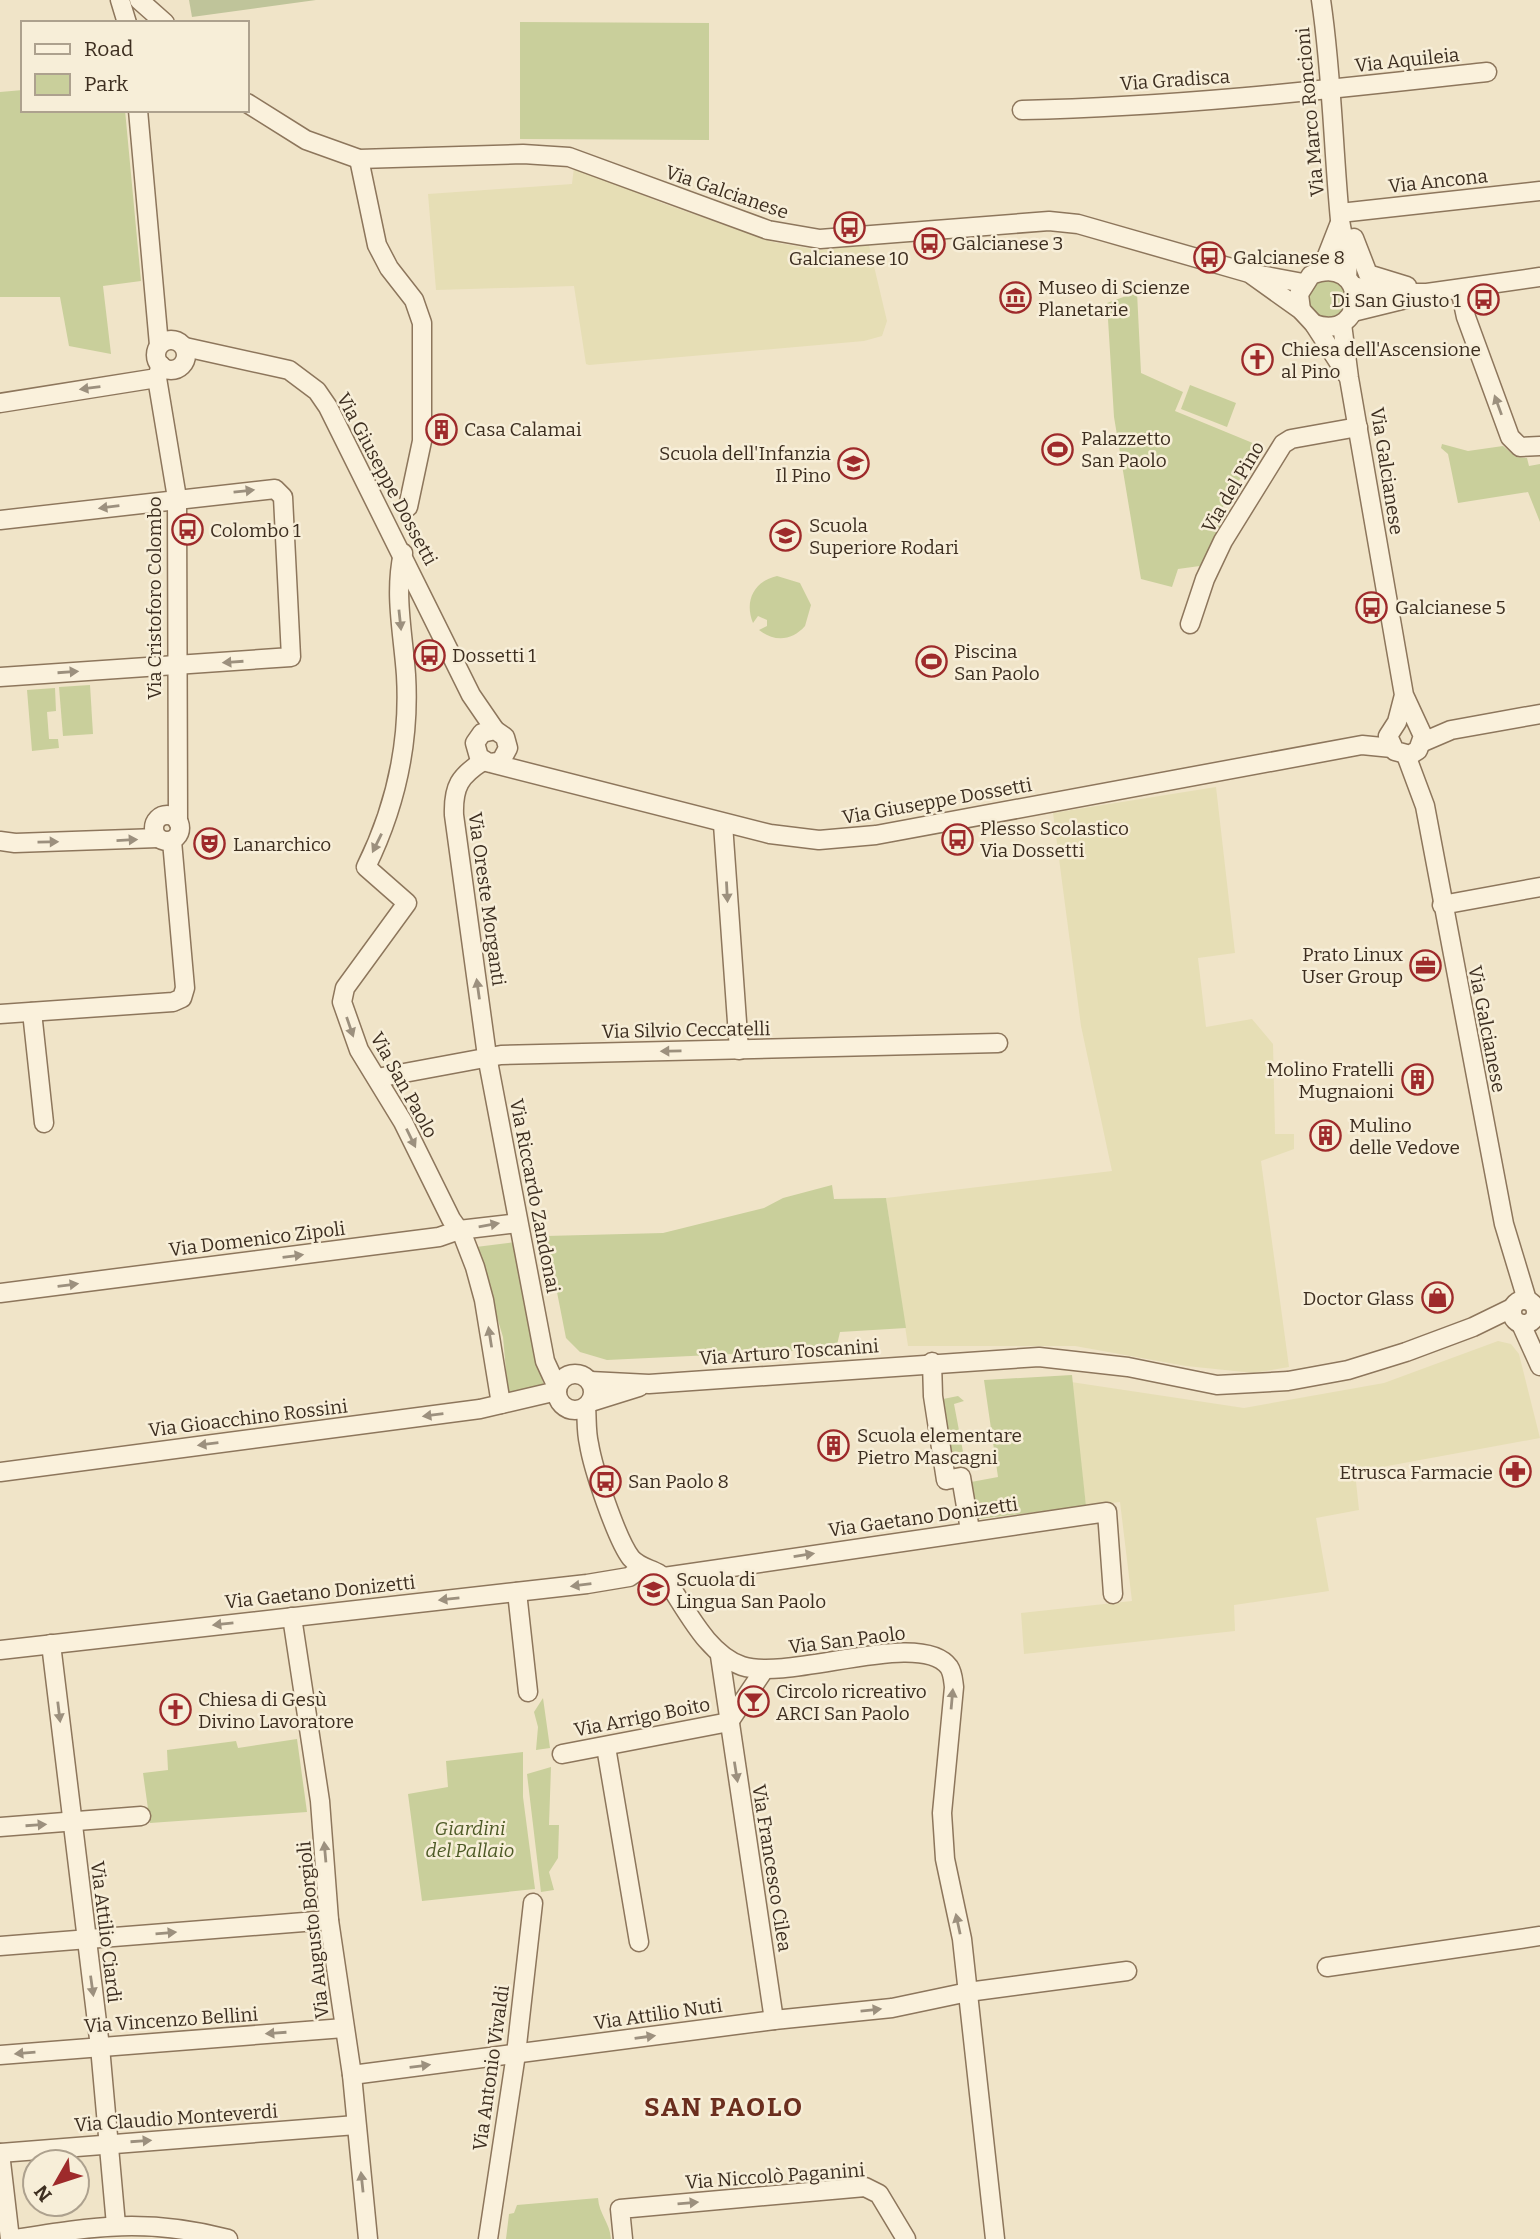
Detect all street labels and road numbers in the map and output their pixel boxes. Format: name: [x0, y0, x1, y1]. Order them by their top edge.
street label: Via Marco Roncioni: [1291, 26, 1329, 198]
street label: Via Aquileia: [1354, 43, 1461, 77]
street label: Via Gradisca: [1119, 65, 1231, 95]
street label: Via Galcianese: [662, 160, 792, 224]
street label: Via Ancona: [1387, 164, 1489, 198]
street label: Via Giuseppe Dossetti: [332, 389, 442, 570]
street label: Via Galcianese: [1366, 406, 1408, 536]
street label: Via del Pino: [1197, 437, 1269, 537]
street label: Via Cristoforo Colombo: [143, 496, 166, 700]
street label: Via Giuseppe Dossetti: [840, 773, 1034, 829]
street label: Via Oreste Morganti: [463, 811, 511, 988]
street label: Via Galcianese: [1463, 964, 1511, 1094]
street label: Via Silvio Ceccatelli: [601, 1017, 771, 1043]
street label: Via San Paolo: [365, 1028, 443, 1142]
street label: Via Riccardo Zandonai: [505, 1097, 565, 1295]
street label: Via Domenico Zipoli: [168, 1217, 347, 1261]
street label: Via Arturo Toscanini: [698, 1334, 880, 1370]
street label: Via Gioacchino Rossini: [147, 1394, 349, 1442]
street label: Via Gaetano Donizetti: [827, 1492, 1020, 1542]
street label: Via Gaetano Donizetti: [224, 1571, 417, 1613]
street label: Via San Paolo: [787, 1621, 907, 1659]
street label: Via Arrigo Boito: [572, 1693, 712, 1741]
street label: Via Francesco Cilea: [747, 1783, 797, 1954]
street label: Via Augusto Borgioli: [292, 1840, 334, 2020]
street label: Via Attilio Ciardi: [86, 1860, 126, 2004]
street label: Via Antonio Vivaldi: [468, 1983, 514, 2152]
street label: Via Attilio Nuti: [592, 1994, 724, 2034]
street label: Via Vincenzo Bellini: [83, 2002, 259, 2038]
street label: Via Claudio Monteverdi: [74, 2099, 279, 2137]
street label: Via Niccolò Paganini: [684, 2158, 866, 2194]

